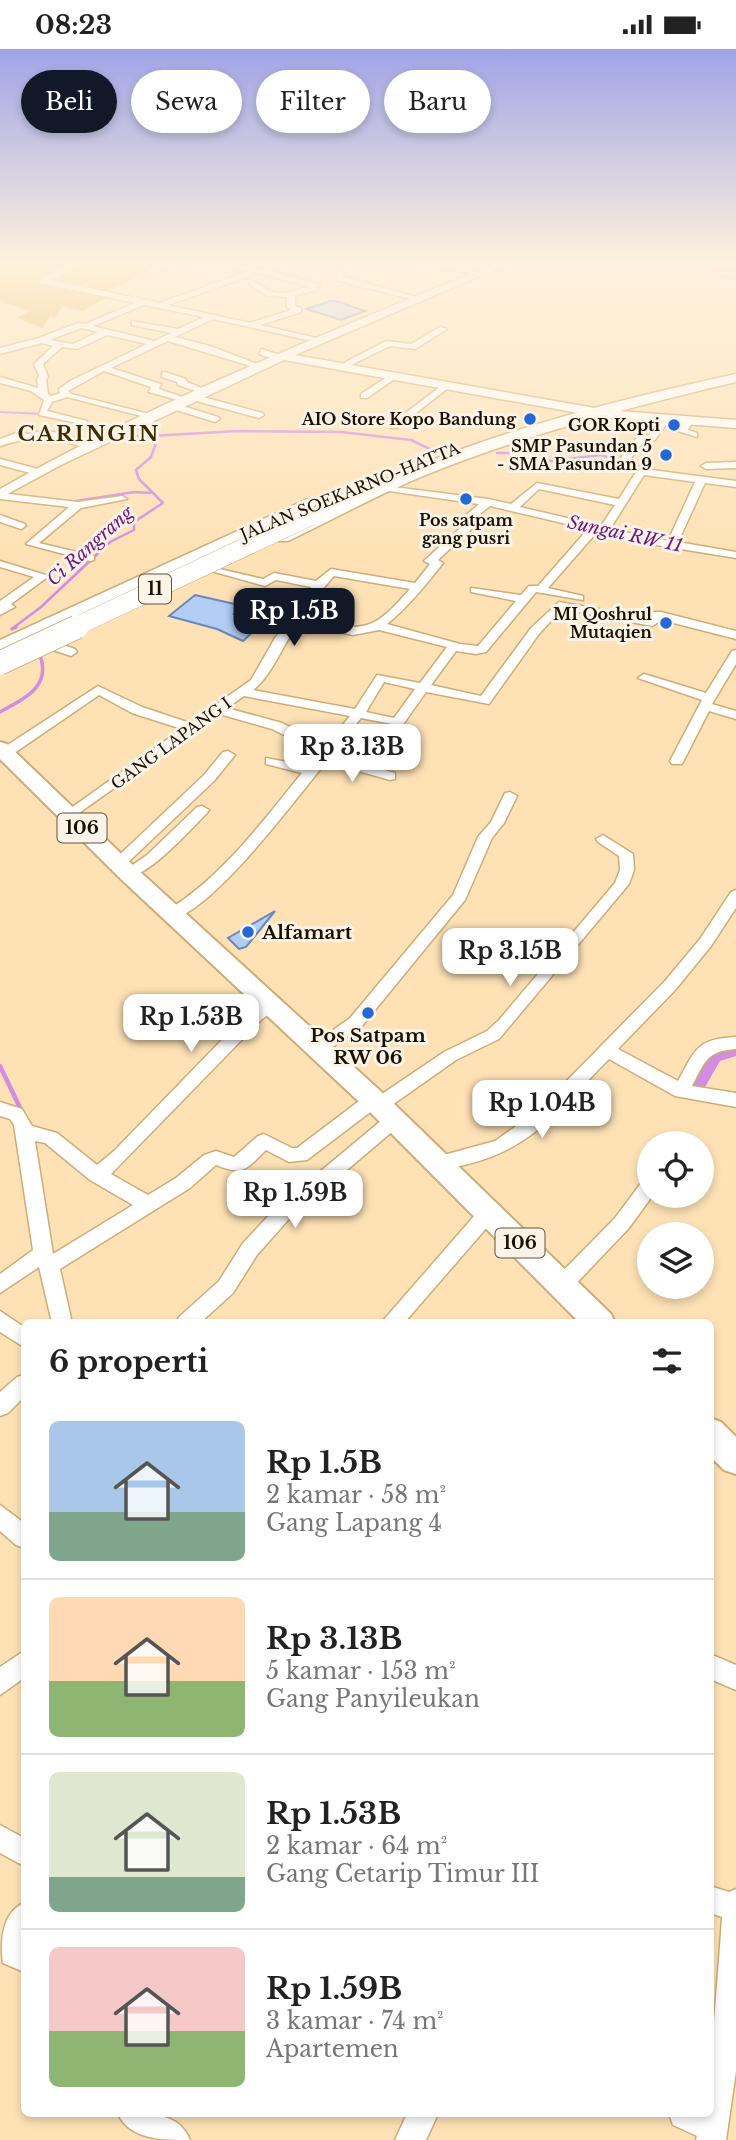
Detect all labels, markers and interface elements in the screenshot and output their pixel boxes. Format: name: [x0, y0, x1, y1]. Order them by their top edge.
text: 08:23: [35, 9, 112, 41]
chip: Beli: [21, 70, 117, 133]
chip: Sewa: [131, 70, 242, 133]
chip: Filter: [256, 70, 370, 133]
chip: Baru: [384, 70, 491, 133]
place label: AIO Store Kopo Bandung: [301, 409, 517, 429]
marker: AIO Store Kopo Bandung: [522, 411, 538, 427]
place label: GOR Kopti: [568, 415, 660, 435]
marker: GOR Kopti: [666, 417, 682, 433]
district label: CARINGIN: [17, 421, 161, 447]
place label: SMP Pasundan 5 - SMA Pasundan 9: [497, 436, 652, 474]
street label: JALAN SOEKARNO-HATTA: [235, 437, 463, 545]
marker: SMP Pasundan 5 - SMA Pasundan 9: [658, 447, 674, 463]
marker: Pos satpam gang pusri: [458, 491, 474, 507]
water label: Ci Rangrang: [42, 501, 138, 590]
place label: Pos satpam gang pusri: [419, 510, 513, 548]
water label: Sungai RW 11: [566, 511, 684, 557]
road number: 11: [139, 575, 171, 603]
pin: Rp 1.5B: [229, 589, 359, 648]
text: Rp 1.5B: [250, 597, 338, 625]
place label: MI Qoshrul Mutaqien: [553, 604, 652, 642]
marker: MI Qoshrul Mutaqien: [658, 615, 674, 631]
street label: GANG LAPANG I: [107, 693, 235, 793]
pin: Rp 3.13B: [280, 725, 424, 784]
text: Rp 3.13B: [300, 733, 404, 761]
road number: 106: [57, 813, 106, 843]
place label: Alfamart: [261, 921, 353, 944]
marker: Alfamart: [240, 924, 256, 940]
pin: Rp 3.15B: [438, 929, 582, 988]
text: Rp 3.15B: [458, 937, 562, 965]
pin: Rp 1.53B: [119, 995, 263, 1054]
text: Rp 1.53B: [139, 1003, 243, 1031]
marker: Pos Satpam RW 06: [360, 1005, 376, 1021]
place label: Pos Satpam RW 06: [310, 1024, 426, 1069]
pin: Rp 1.04B: [470, 1081, 614, 1140]
text: Rp 1.04B: [488, 1089, 596, 1117]
map controls: [637, 1131, 714, 1299]
button: locate: [637, 1131, 714, 1208]
pin: Rp 1.59B: [223, 1171, 367, 1230]
text: Rp 1.59B: [243, 1179, 347, 1207]
button: layers: [637, 1222, 714, 1299]
road number: 106: [496, 1229, 544, 1258]
icon: filters: [648, 1342, 686, 1380]
text: 6 properti: [49, 1343, 208, 1380]
text: Rp 1.5B: [266, 1444, 382, 1481]
icon: home: [105, 1449, 189, 1533]
text: 2 kamar · 58 m²: [266, 1481, 446, 1509]
text: Gang Lapang 4: [266, 1509, 442, 1537]
text: Rp 3.13B: [266, 1620, 402, 1657]
icon: home: [105, 1625, 189, 1709]
text: 5 kamar · 153 m²: [266, 1657, 455, 1685]
text: Gang Panyileukan: [266, 1685, 480, 1713]
text: Rp 1.53B: [266, 1795, 401, 1832]
icon: home: [105, 1800, 189, 1884]
text: 2 kamar · 64 m²: [266, 1832, 447, 1860]
text: Gang Cetarip Timur III: [266, 1860, 539, 1888]
text: Rp 1.59B: [266, 1970, 402, 2007]
icon: home: [105, 1975, 189, 2059]
text: 3 kamar · 74 m²: [266, 2007, 444, 2035]
text: Apartemen: [266, 2035, 399, 2063]

